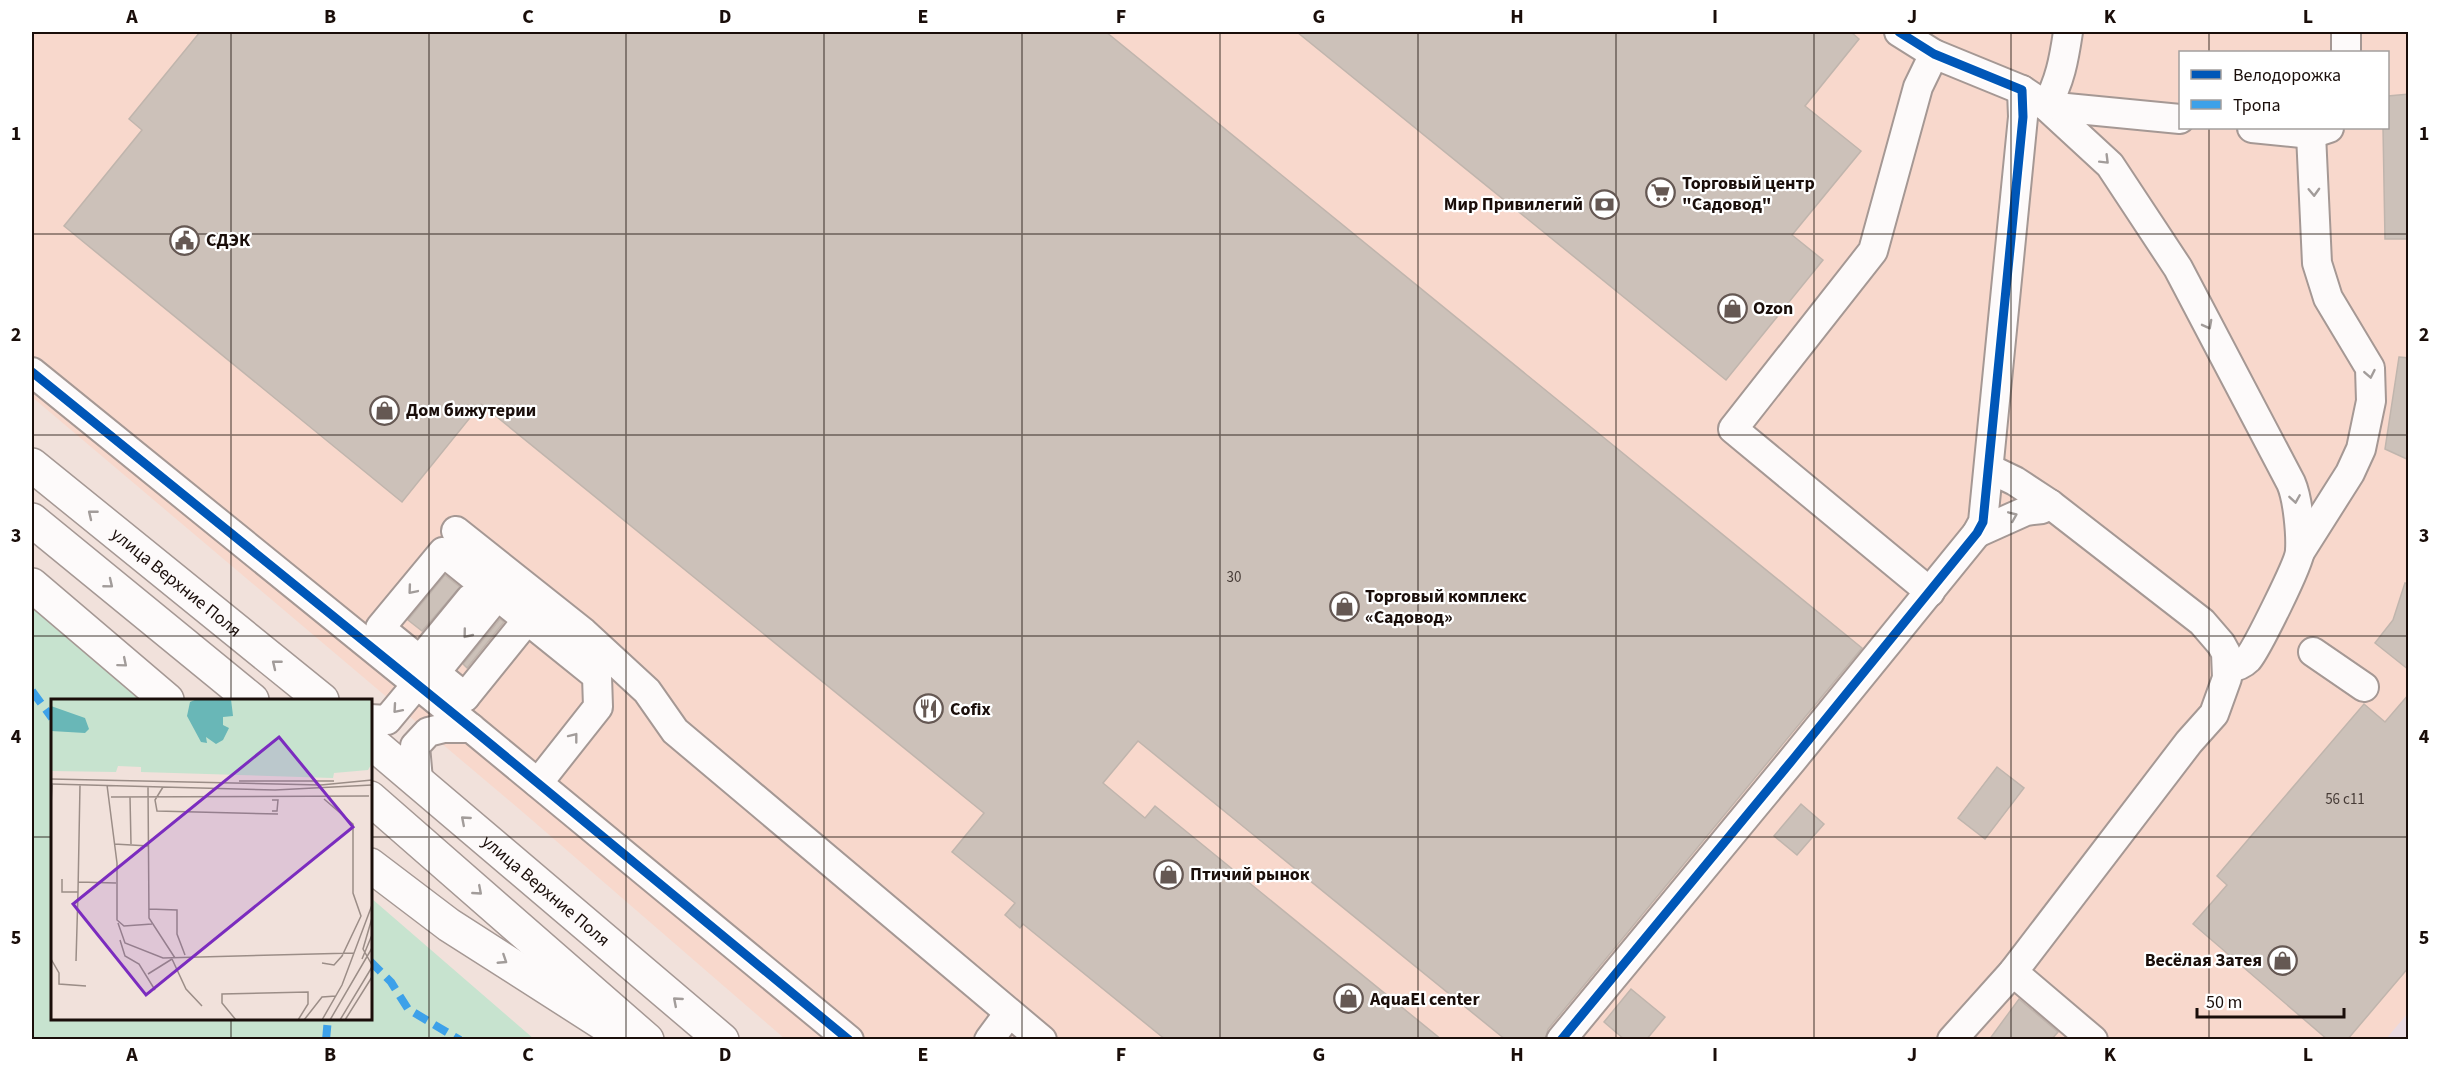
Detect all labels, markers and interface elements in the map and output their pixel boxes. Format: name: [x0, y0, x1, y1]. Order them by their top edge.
text: A: [125, 3, 138, 31]
text: B: [324, 3, 336, 31]
text: C: [522, 3, 534, 31]
text: D: [719, 3, 731, 31]
text: E: [918, 3, 928, 31]
text: F: [1116, 3, 1126, 31]
text: G: [1313, 3, 1325, 31]
text: H: [1510, 3, 1524, 31]
text: I: [1712, 3, 1718, 31]
text: J: [1907, 3, 1917, 31]
text: K: [2104, 3, 2117, 31]
text: L: [2303, 3, 2313, 31]
legend: [2179, 51, 2389, 129]
text: Велодорожка: [2233, 63, 2341, 88]
text: Тропа: [2233, 93, 2281, 118]
text: 1: [11, 120, 21, 148]
text: 1: [2419, 120, 2429, 148]
one-way arrow: [2097, 153, 2108, 164]
place label: Торговый центр "Садовод": [1682, 171, 1815, 217]
supermarket icon: Торговый центр "Садовод": [1645, 177, 1677, 209]
bank icon: Мир Привилегий: [1588, 188, 1620, 220]
one-way arrow: [2307, 188, 2320, 197]
place label: Мир Привилегий: [1444, 192, 1583, 217]
public building icon: СДЭК: [169, 224, 201, 256]
place label: СДЭК: [206, 228, 251, 253]
shop icon: Ozon: [1716, 292, 1748, 324]
place label: Ozon: [1753, 296, 1793, 321]
one-way arrow: [2201, 319, 2212, 329]
text: 2: [11, 321, 21, 349]
text: 2: [2419, 321, 2429, 349]
one-way arrow: [2363, 369, 2376, 379]
shop icon: Дом бижутерии: [369, 394, 401, 426]
place label: Дом бижутерии: [406, 398, 536, 423]
one-way arrow: [2288, 493, 2301, 503]
one-way arrow: [88, 511, 99, 522]
one-way arrow: [2007, 511, 2018, 523]
text: 3: [11, 522, 21, 550]
street label: улица Верхние Поля: [106, 522, 247, 643]
text: 3: [2419, 522, 2429, 550]
house number: 30: [1227, 567, 1241, 588]
one-way arrow: [102, 576, 113, 587]
one-way arrow: [408, 584, 419, 595]
place label: Торговый комплекс «Садовод»: [1365, 584, 1528, 630]
shop icon: Торговый комплекс «Садовод»: [1328, 590, 1360, 622]
one-way arrow: [463, 627, 474, 638]
one-way arrow: [116, 656, 127, 667]
one-way arrow: [272, 660, 283, 671]
restaurant icon: Cofix: [913, 693, 945, 725]
place label: Cofix: [950, 697, 991, 722]
inset map: [51, 699, 372, 1020]
one-way arrow: [393, 702, 404, 713]
text: 4: [11, 723, 22, 751]
text: 4: [2419, 723, 2430, 751]
one-way arrow: [567, 733, 578, 744]
house number: 56 с11: [2325, 789, 2365, 810]
one-way arrow: [461, 816, 472, 827]
street label: улица Верхние Поля: [476, 829, 615, 953]
shop icon: Птичий рынок: [1153, 858, 1185, 890]
place label: Птичий рынок: [1190, 862, 1310, 887]
one-way arrow: [471, 884, 482, 895]
text: 5: [11, 924, 21, 952]
text: 5: [2419, 924, 2429, 952]
shop icon: Весёлая Затея: [2267, 944, 2299, 976]
place label: Весёлая Затея: [2145, 948, 2262, 973]
one-way arrow: [497, 952, 508, 963]
scale bar: [2197, 981, 2344, 1019]
shop icon: AquaEl center: [1333, 983, 1365, 1015]
place label: AquaEl center: [1369, 987, 1480, 1012]
text: 50 m: [2206, 990, 2242, 1015]
one-way arrow: [673, 998, 684, 1009]
text: A: [125, 1041, 138, 1069]
text: B: [324, 1041, 336, 1069]
text: C: [522, 1041, 534, 1069]
text: D: [719, 1041, 731, 1069]
text: E: [918, 1041, 928, 1069]
text: F: [1116, 1041, 1126, 1069]
text: G: [1313, 1041, 1325, 1069]
text: H: [1510, 1041, 1524, 1069]
text: I: [1712, 1041, 1718, 1069]
text: J: [1907, 1041, 1917, 1069]
text: K: [2104, 1041, 2117, 1069]
text: L: [2303, 1041, 2313, 1069]

